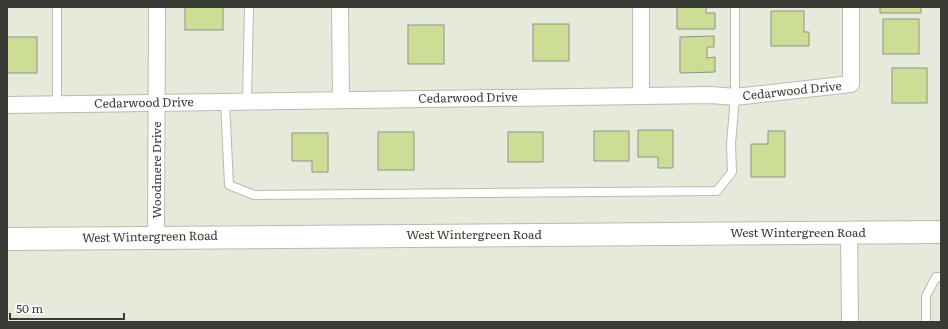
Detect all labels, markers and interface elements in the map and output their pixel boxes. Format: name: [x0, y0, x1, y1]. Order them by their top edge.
street label: Cedarwood Drive: [741, 76, 842, 104]
street label: Cedarwood Drive: [418, 87, 518, 107]
street label: Cedarwood Drive: [94, 92, 194, 112]
street label: Woodmere Drive: [147, 122, 165, 218]
street label: West Wintergreen Road: [730, 223, 866, 241]
street label: West Wintergreen Road: [406, 225, 542, 243]
street label: West Wintergreen Road: [82, 226, 219, 246]
scale bar: [10, 295, 124, 321]
text: 50 m: [16, 299, 43, 317]

